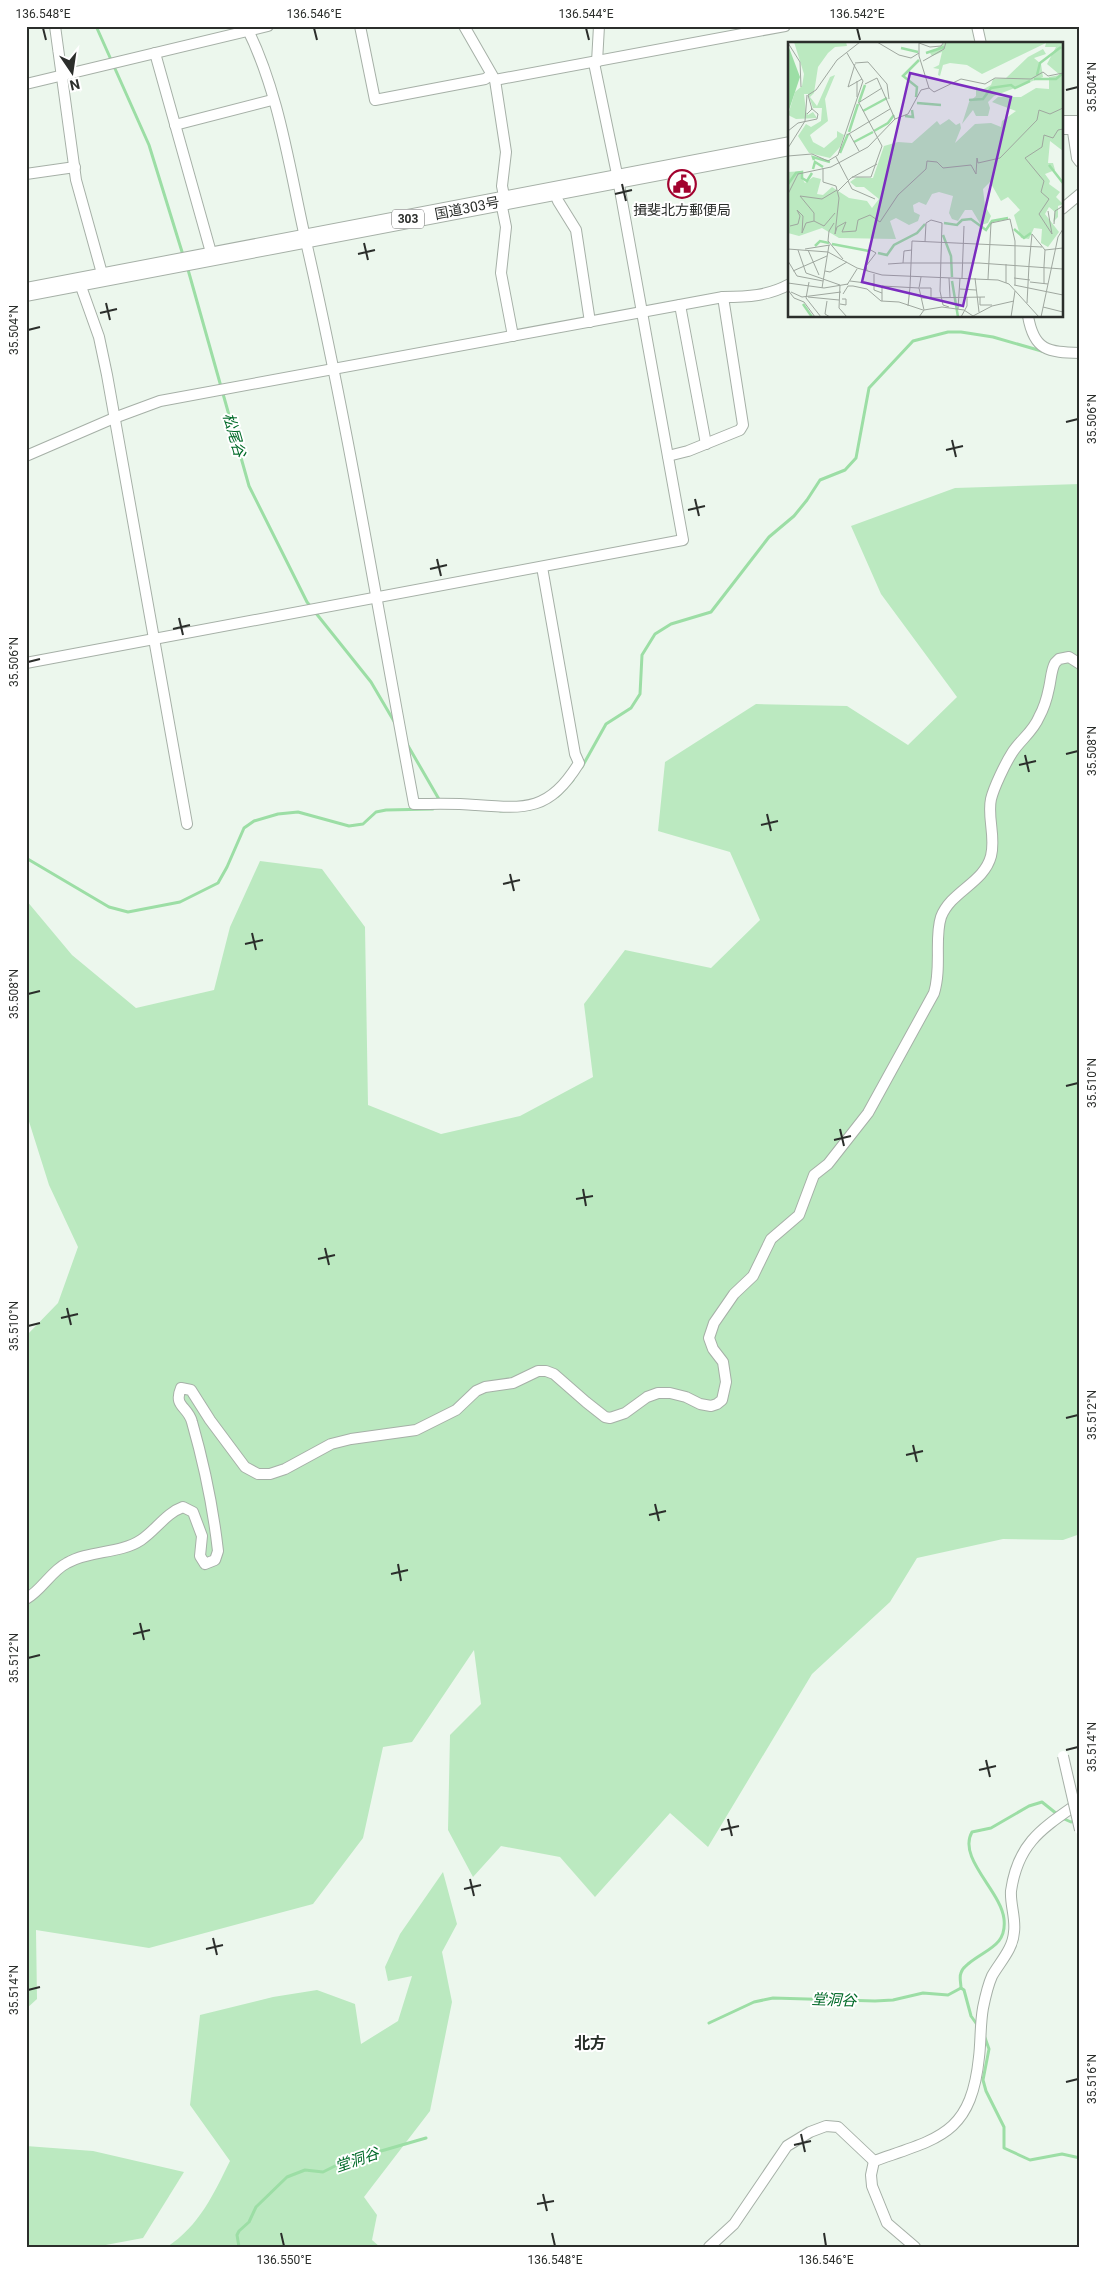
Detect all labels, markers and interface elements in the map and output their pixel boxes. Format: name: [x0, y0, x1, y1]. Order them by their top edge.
text: 136.548°E: [16, 7, 71, 21]
text: 136.546°E: [287, 7, 342, 21]
text: 136.544°E: [559, 7, 614, 21]
text: 136.542°E: [830, 7, 885, 21]
inset map: [788, 42, 1064, 318]
north arrow: [48, 48, 98, 98]
text: 35.504°N: [1085, 62, 1099, 112]
text: N: [68, 76, 82, 94]
public building icon: 揖斐北方郵便局: [667, 169, 697, 199]
street label: 国道303号: [433, 194, 501, 222]
place label: 揖斐北方郵便局: [633, 202, 731, 218]
road number: 303: [392, 210, 424, 228]
text: 35.504°N: [7, 305, 21, 355]
text: 35.506°N: [1085, 394, 1099, 444]
water label: 松尾谷: [219, 411, 249, 461]
text: 35.506°N: [7, 637, 21, 687]
text: 35.508°N: [1085, 726, 1099, 776]
text: 35.508°N: [7, 969, 21, 1019]
text: 35.510°N: [1085, 1058, 1099, 1108]
text: 35.510°N: [7, 1301, 21, 1351]
text: 35.512°N: [1085, 1390, 1099, 1440]
text: 35.512°N: [7, 1633, 21, 1683]
text: 35.514°N: [1085, 1722, 1099, 1772]
text: 35.514°N: [7, 1965, 21, 2015]
water label: 堂洞谷: [811, 1990, 859, 2010]
district label: 北方: [574, 2034, 606, 2053]
text: 35.516°N: [1085, 2054, 1099, 2104]
water label: 堂洞谷: [333, 2144, 383, 2176]
text: 136.550°E: [257, 2253, 312, 2267]
text: 136.548°E: [528, 2253, 583, 2267]
text: 136.546°E: [799, 2253, 854, 2267]

